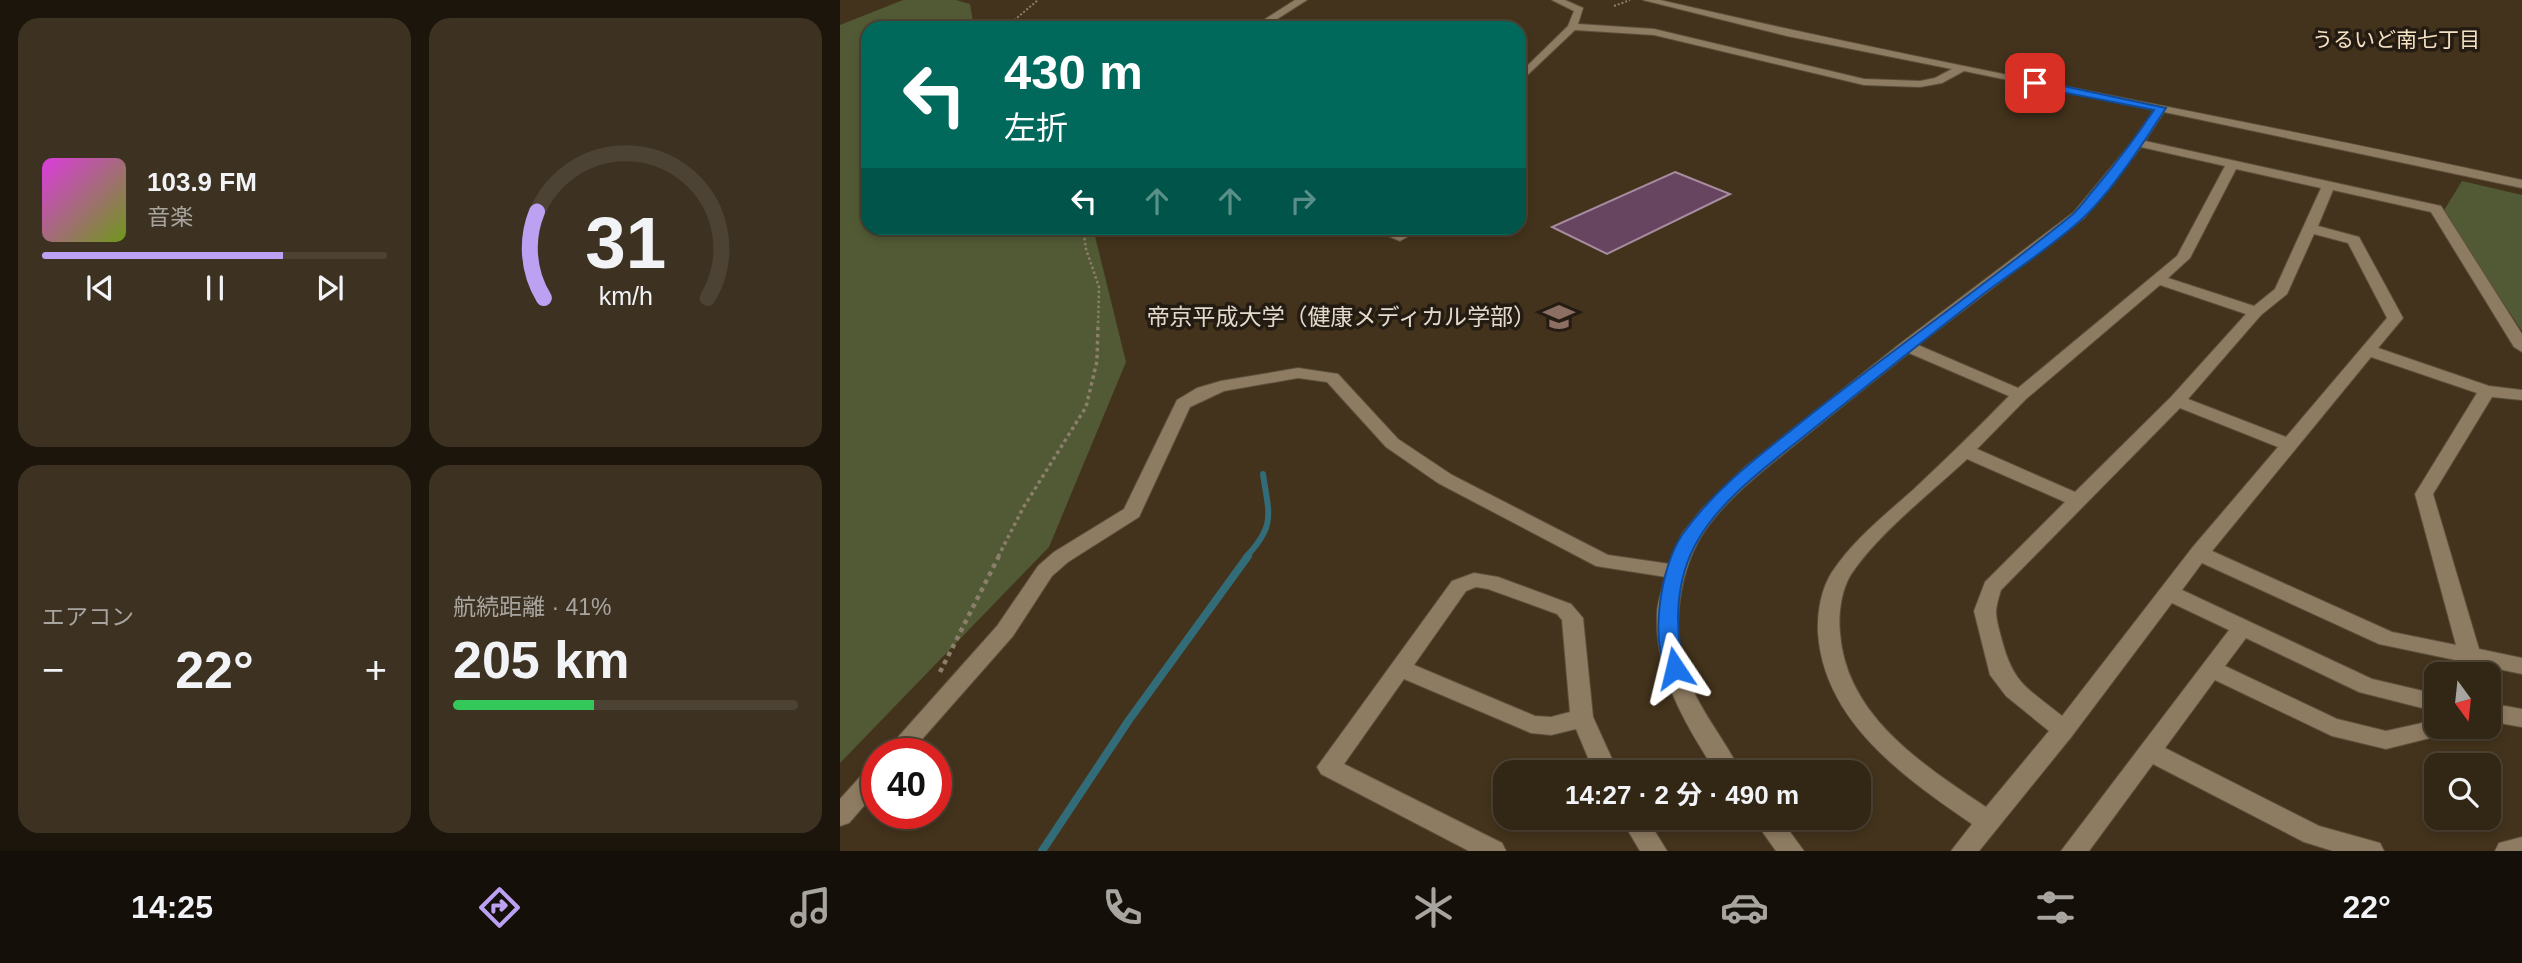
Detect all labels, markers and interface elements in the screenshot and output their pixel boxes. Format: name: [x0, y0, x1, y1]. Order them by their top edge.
district label: うるいど南七丁目: [2312, 28, 2480, 51]
text: 430 m: [1004, 45, 1143, 99]
icon: left: [889, 49, 980, 140]
pin: [2005, 53, 2065, 113]
icon: arrive: [2016, 64, 2054, 102]
text: 左折: [1004, 110, 1068, 146]
text: 103.9 FM: [147, 167, 257, 197]
icon: left: [1065, 182, 1103, 220]
icon: ahead: [1138, 182, 1176, 220]
icon: ahead: [1211, 182, 1249, 220]
icon: right: [1284, 182, 1322, 220]
text: 31: [585, 203, 666, 284]
text: 音楽: [147, 204, 193, 230]
icon: previous: [81, 269, 119, 307]
icon: pause: [196, 269, 234, 307]
icon: next: [311, 269, 349, 307]
text: km/h: [598, 282, 653, 310]
school or university icon: 帝京平成大学（健康メディカル学部）: [1542, 300, 1576, 334]
place label: 帝京平成大学（健康メディカル学部）: [1147, 304, 1536, 330]
text: 航続距離 · 41%: [453, 594, 611, 620]
text: エアコン: [42, 604, 134, 630]
text: 205 km: [453, 631, 629, 689]
position arrow: [1638, 631, 1712, 705]
text: 22°: [175, 641, 254, 699]
text: −: [42, 649, 64, 691]
text: +: [365, 649, 387, 691]
north arrow: [2424, 662, 2501, 738]
map controls: [2424, 662, 2501, 830]
speed limit sign: 40: [861, 738, 952, 829]
button: search: [2424, 753, 2501, 830]
text: 14:27 · 2 分 · 490 m: [1565, 780, 1799, 810]
icon: directions: [475, 883, 524, 932]
icon: music: [786, 883, 835, 932]
icon: phone: [1098, 883, 1147, 932]
icon: climate: [1409, 883, 1458, 932]
icon: car: [1720, 883, 1769, 932]
icon: filters: [2031, 883, 2080, 932]
text: 14:25: [131, 889, 213, 925]
text: 22°: [2342, 889, 2391, 925]

